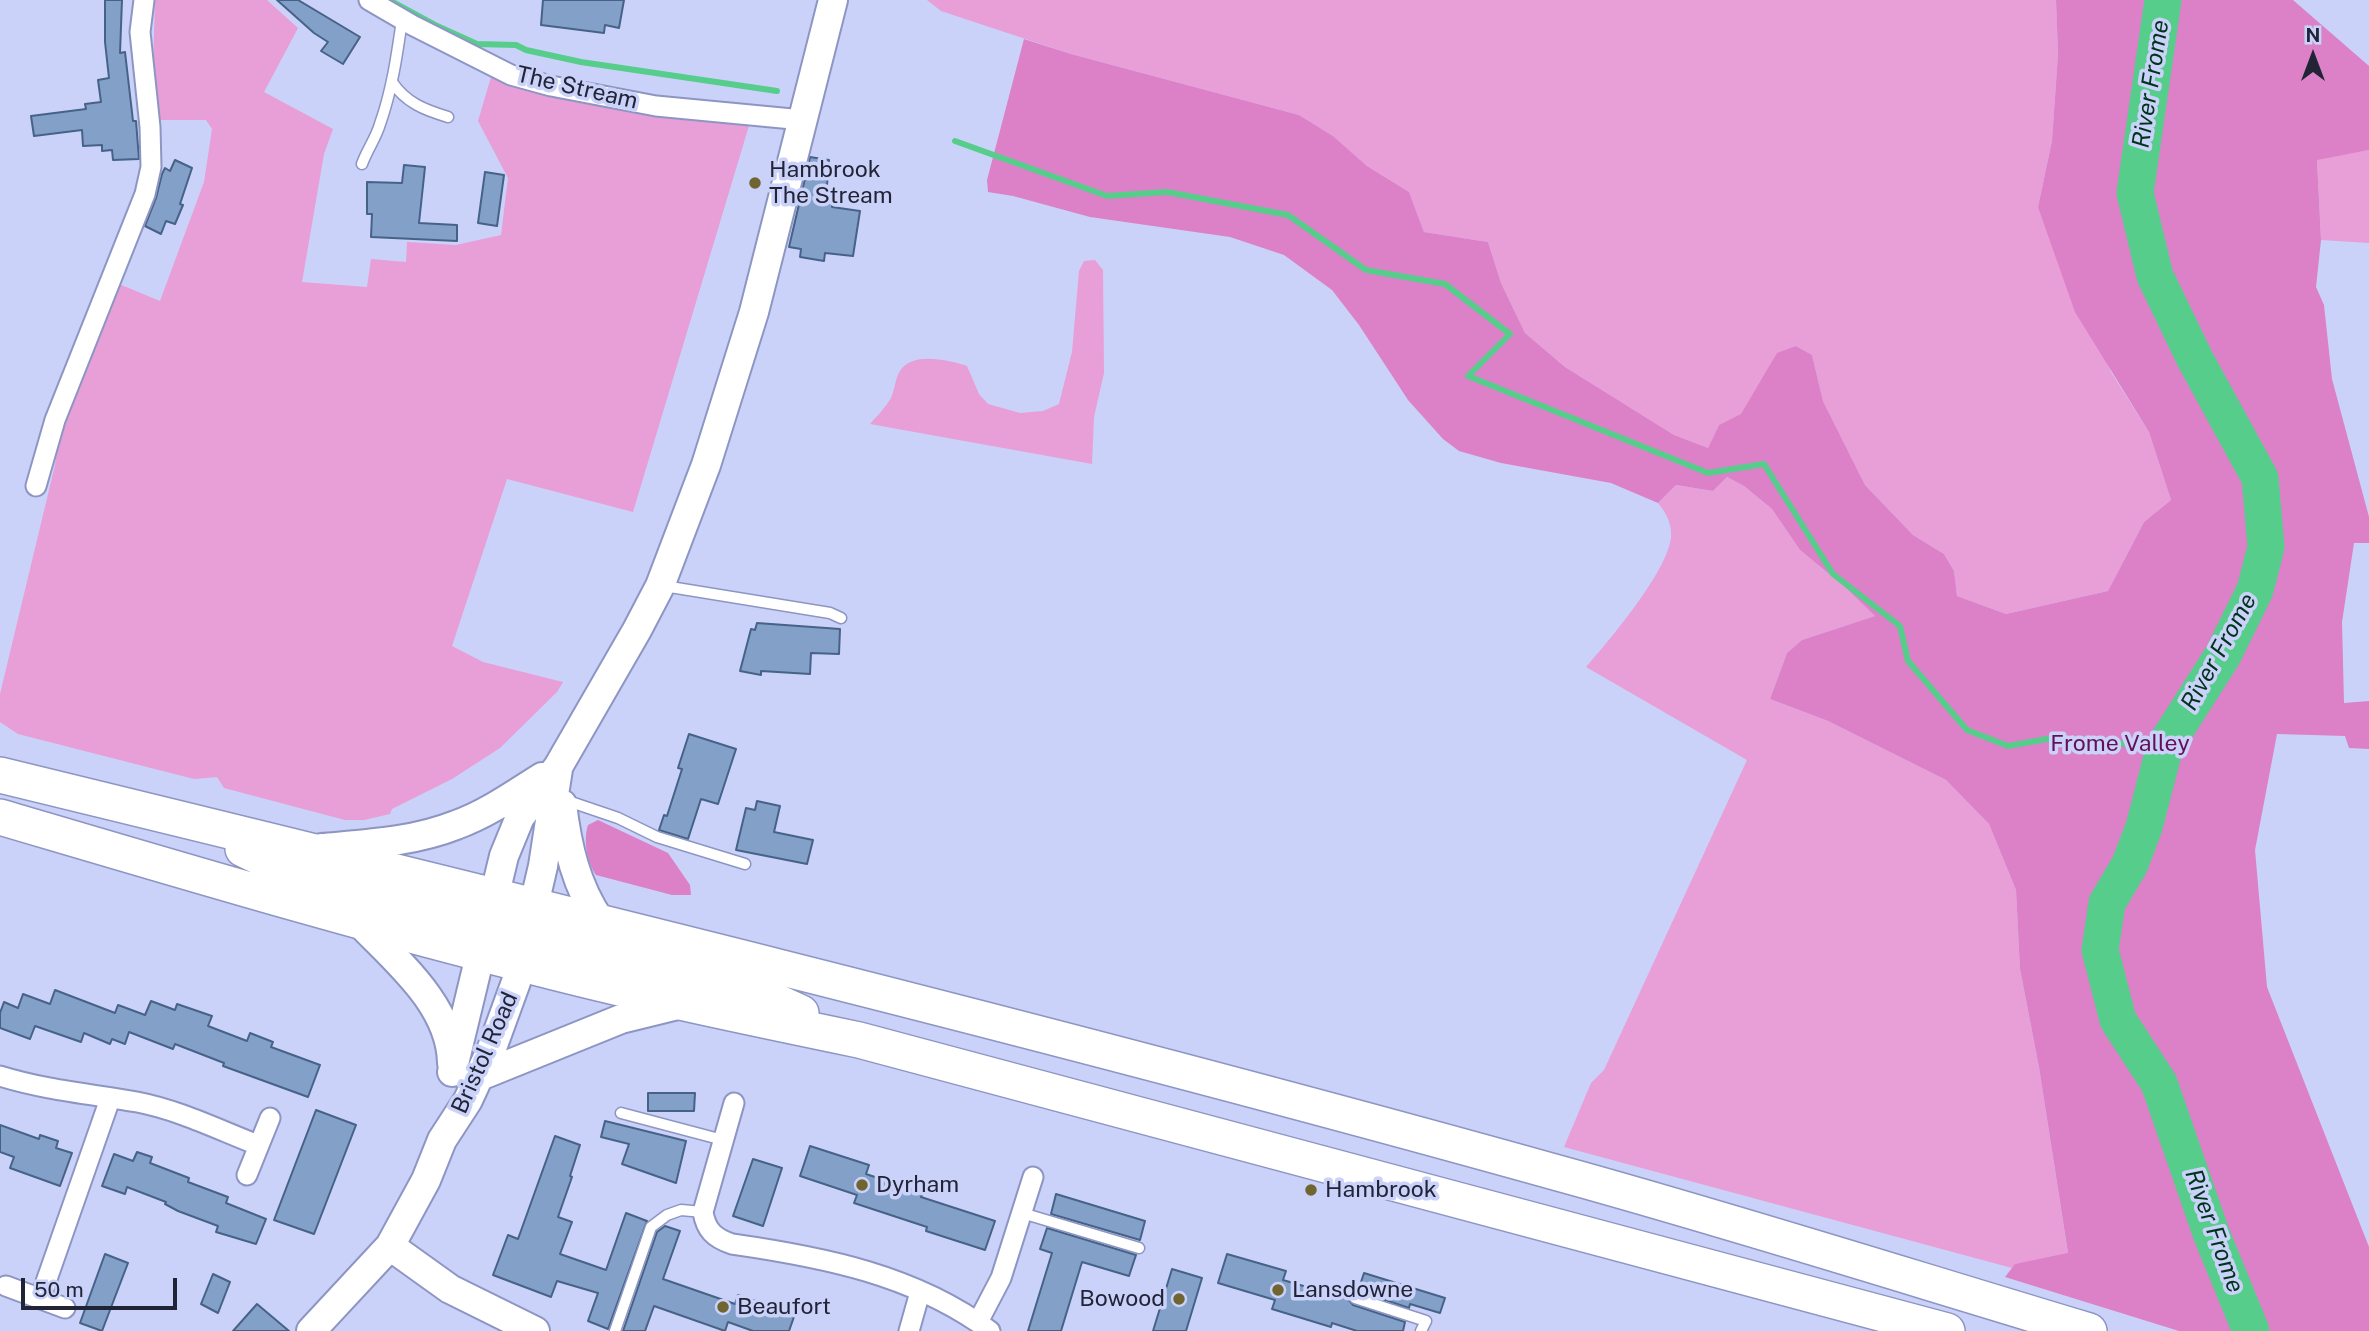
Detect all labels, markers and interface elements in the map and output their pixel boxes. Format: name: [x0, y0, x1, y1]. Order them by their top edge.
water label: River Frome: [2127, 18, 2175, 150]
north arrow: [2278, 21, 2348, 91]
text: N: [2306, 24, 2320, 46]
street label: The Stream: [514, 61, 640, 115]
place label: Hambrook The Stream: [769, 156, 893, 210]
marker: Hambrook The Stream: [747, 175, 763, 191]
water label: River Frome: [2175, 588, 2263, 716]
park label: Frome Valley: [2050, 730, 2190, 758]
street label: Bristol Road: [446, 988, 524, 1118]
water label: River Frome: [2178, 1165, 2250, 1297]
place label: Dyrham: [876, 1171, 959, 1199]
place label: Hambrook: [1325, 1176, 1437, 1204]
marker: Dyrham: [854, 1177, 870, 1193]
marker: Hambrook: [1303, 1182, 1319, 1198]
scale bar: [24, 1264, 180, 1308]
place label: Lansdowne: [1292, 1276, 1413, 1304]
text: 50 m: [34, 1277, 84, 1302]
marker: Lansdowne: [1270, 1282, 1286, 1298]
place label: Bowood: [1079, 1285, 1165, 1313]
marker: Bowood: [1171, 1291, 1187, 1307]
place label: Beaufort: [737, 1293, 831, 1321]
marker: Beaufort: [715, 1299, 731, 1315]

